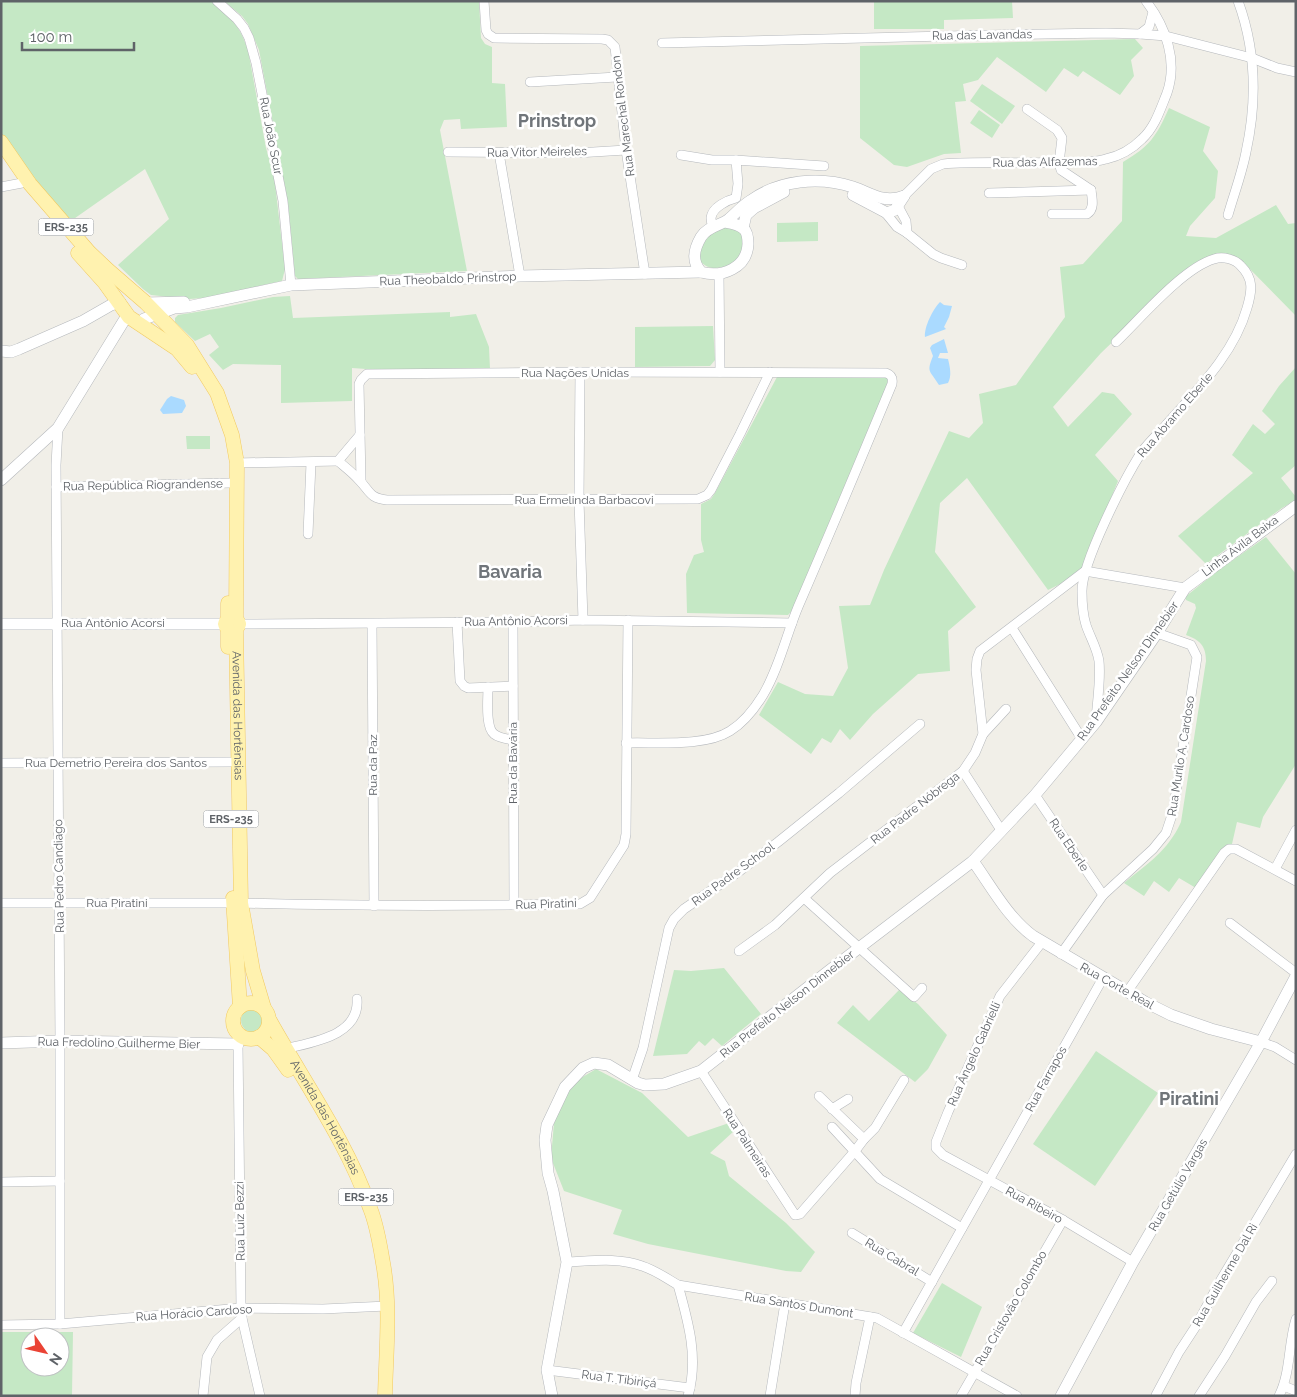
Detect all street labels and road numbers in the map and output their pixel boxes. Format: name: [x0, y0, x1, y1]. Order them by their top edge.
street label: Rua das Lavandas: [932, 27, 1032, 43]
street label: Rua Marechal Rondon: [609, 55, 637, 177]
street label: Rua João Scur: [257, 96, 286, 177]
street label: Rua Vitor Meireles: [487, 144, 587, 160]
street label: Rua das Alfazemas: [992, 154, 1098, 170]
road number: ERS-235: [38, 218, 94, 236]
street label: Rua Theobaldo Prinstrop: [379, 270, 517, 288]
street label: Rua Nações Unidas: [521, 366, 629, 380]
street label: Rua Abramo Eberle: [1134, 370, 1216, 460]
street label: Rua República Riograndense: [63, 477, 223, 493]
street label: Rua Ermelinda Barbacovi: [514, 493, 654, 507]
street label: Linha Ávila Baixa: [1199, 513, 1281, 579]
street label: Rua Prefeito Nelson Dinnebier: [1075, 598, 1182, 743]
street label: Rua Antônio Acorsi: [464, 613, 568, 629]
street label: Rua Antônio Acorsi: [61, 616, 165, 630]
street label: Avenida das Hortênsias: [229, 651, 246, 781]
street label: Rua Murilo A. Cardoso: [1165, 695, 1197, 817]
street label: Rua da Bavária: [506, 722, 520, 804]
street label: Rua da Paz: [366, 734, 380, 796]
street label: Rua Demetrio Pereira dos Santos: [25, 756, 207, 770]
street label: Rua Padre Nóbrega: [868, 769, 962, 847]
road number: ERS-235: [204, 811, 258, 828]
street label: Rua Eberle: [1046, 816, 1092, 874]
street label: Rua Pedro Candiago: [51, 819, 67, 933]
street label: Rua Padre School: [689, 839, 778, 909]
street label: Rua Piratini: [86, 896, 148, 910]
street label: Rua Piratini: [515, 896, 577, 912]
street label: Rua Prefeito Nelson Dinnebier: [717, 947, 858, 1061]
street label: Rua Corte Real: [1078, 960, 1157, 1012]
street label: Rua Ângelo Gabrielli: [945, 1000, 1003, 1108]
street label: Rua Fredolino Guilherme Bier: [38, 1035, 201, 1051]
street label: Rua Farrapos: [1022, 1044, 1070, 1114]
street label: Avenida das Hortênsias: [287, 1057, 363, 1177]
street label: Rua Palmeiras: [720, 1106, 774, 1180]
street label: Rua Getúlio Vargas: [1146, 1136, 1210, 1234]
street label: Rua Luiz Bezzi: [232, 1181, 248, 1261]
street label: Rua Ribeiro: [1003, 1184, 1065, 1226]
road number: ERS-235: [338, 1188, 394, 1206]
street label: Rua Guilherme Dal Ri: [1190, 1221, 1260, 1329]
street label: Rua Cabral: [862, 1235, 922, 1279]
street label: Rua Cristovão Colombo: [972, 1248, 1050, 1368]
street label: Rua Santos Dumont: [744, 1289, 854, 1321]
street label: Rua Horácio Cardoso: [135, 1302, 253, 1324]
street label: Rua T. Tibiriçá: [581, 1367, 657, 1391]

